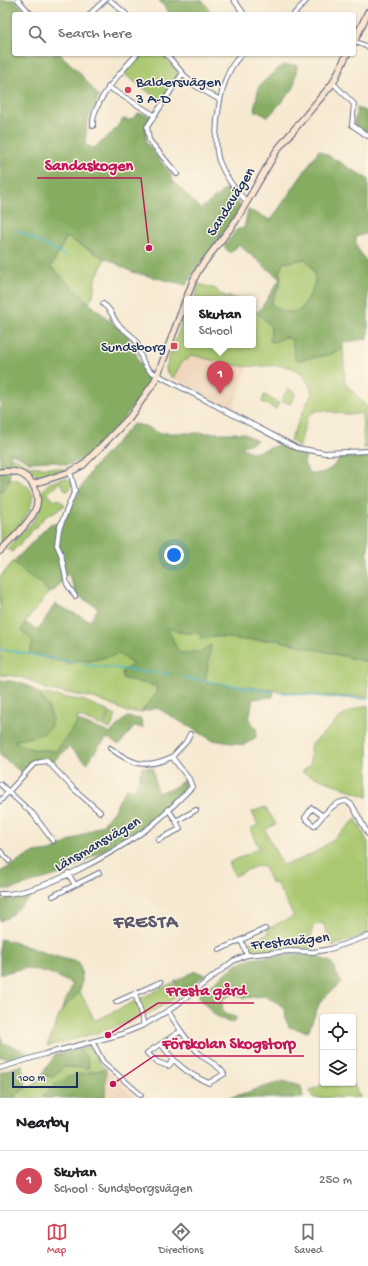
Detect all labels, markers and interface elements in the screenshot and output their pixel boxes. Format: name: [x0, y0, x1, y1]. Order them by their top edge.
search box: [12, 12, 356, 56]
icon: search: [26, 23, 48, 45]
text: Search here: [58, 25, 132, 43]
place label: Baldersvägen 3 A-D: [135, 74, 221, 109]
marker: Baldersvägen 3 A-D: [123, 85, 133, 95]
callout: Sandaskogen: [37, 150, 141, 178]
text: Sandaskogen: [45, 158, 134, 177]
street label: Sandavägen: [203, 164, 260, 240]
popup: [184, 296, 256, 348]
text: Skutan: [199, 306, 241, 324]
text: School: [199, 324, 233, 339]
place label: Sundsborg: [101, 339, 166, 357]
marker: Sundsborg: [169, 341, 179, 351]
pin: 1: [207, 361, 233, 394]
your location: [164, 545, 184, 565]
street label: Länsmansvägen: [52, 813, 144, 877]
district label: FRESTA: [113, 912, 179, 935]
street label: Frestavägen: [249, 929, 330, 955]
callout: Fresta gård: [158, 975, 254, 1003]
text: Fresta gård: [165, 982, 248, 1002]
map controls: [320, 1014, 356, 1086]
button: locate: [320, 1014, 356, 1050]
callout: Förskolan Skogstorp: [154, 1028, 304, 1056]
text: Förskolan Skogstorp: [161, 1036, 296, 1055]
button: layers: [320, 1050, 356, 1086]
scale bar: [12, 1070, 78, 1089]
text: 100 m: [18, 1073, 45, 1085]
text: Nearby: [16, 1114, 69, 1134]
text: Skutan: [54, 1164, 96, 1182]
text: 1: [26, 1173, 32, 1188]
text: 250 m: [319, 1173, 352, 1188]
text: School · Sundsborgsvägen: [54, 1182, 192, 1197]
tab: Map: [46, 1221, 68, 1257]
tab: Directions: [159, 1221, 203, 1257]
tab: Saved: [294, 1221, 322, 1257]

